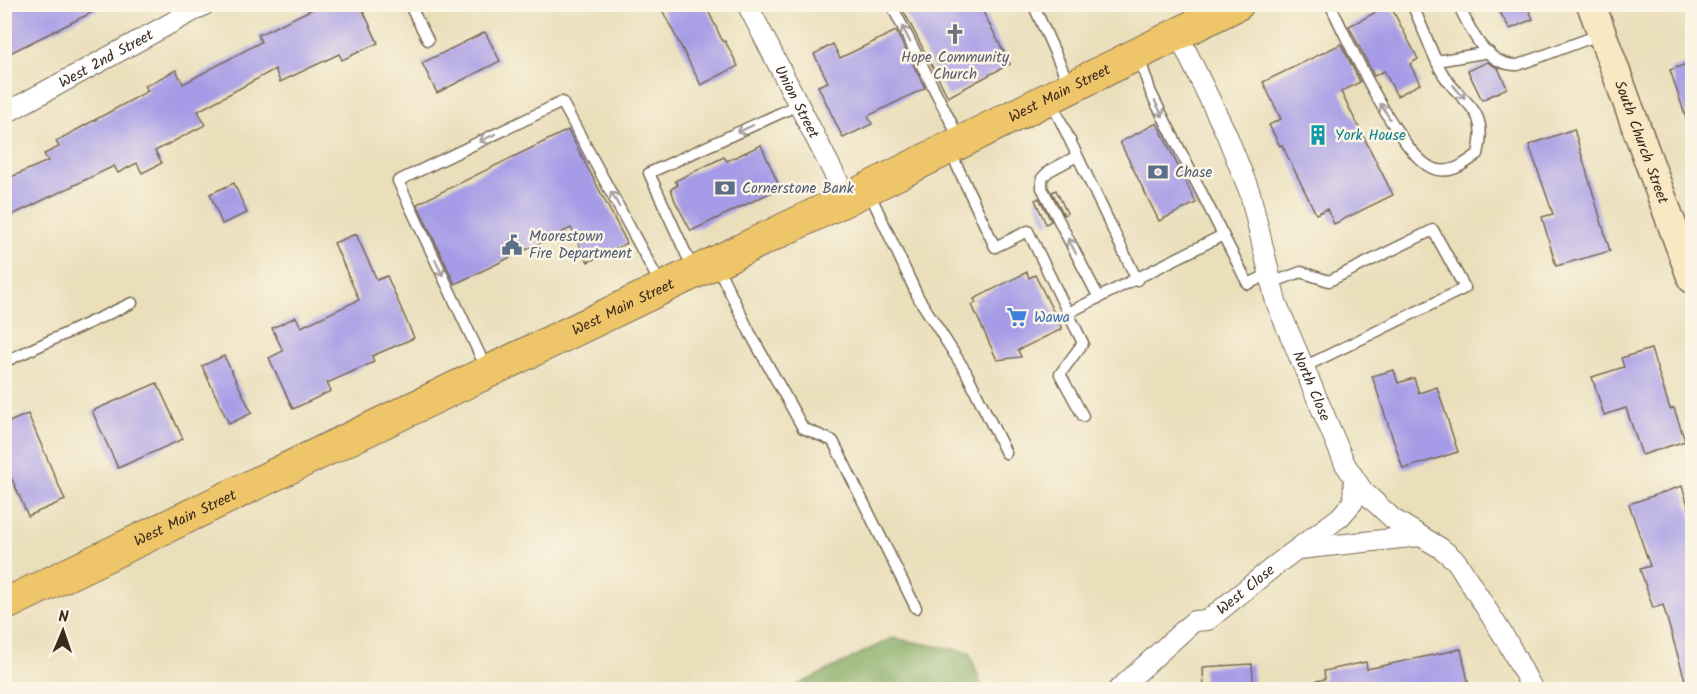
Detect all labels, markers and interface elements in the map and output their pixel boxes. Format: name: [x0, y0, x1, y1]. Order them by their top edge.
church icon: Hope Community Church: [943, 22, 967, 46]
street label: West 2nd Street: [54, 24, 158, 95]
one-way arrow: [900, 26, 911, 44]
place label: Hope Community Church: [901, 46, 1010, 87]
street label: West Main Street: [1005, 58, 1115, 130]
street label: Union Street: [767, 62, 825, 143]
street label: South Church Street: [1607, 77, 1674, 208]
one-way arrow: [1452, 84, 1466, 99]
one-way arrow: [1153, 99, 1165, 117]
one-way arrow: [1379, 103, 1391, 120]
building icon: York House: [1306, 123, 1330, 147]
one-way arrow: [737, 124, 755, 136]
place label: York House: [1335, 124, 1406, 148]
one-way arrow: [478, 133, 496, 145]
bank icon: Chase: [1146, 160, 1170, 184]
place label: Chase: [1175, 161, 1212, 185]
bank icon: Cornerstone Bank: [713, 176, 737, 200]
place label: Cornerstone Bank: [742, 177, 855, 201]
one-way arrow: [609, 191, 620, 209]
place label: Moorestown Fire Department: [529, 225, 632, 266]
public building icon: Moorestown Fire Department: [500, 233, 524, 257]
one-way arrow: [1066, 237, 1078, 255]
one-way arrow: [433, 259, 445, 277]
street label: West Main Street: [568, 273, 679, 343]
supermarket icon: Wawa: [1005, 305, 1029, 329]
place label: Wawa: [1034, 306, 1070, 330]
street label: North Close: [1285, 347, 1337, 426]
street label: West Main Street: [130, 484, 241, 554]
street label: West Close: [1212, 559, 1281, 622]
north arrow: [33, 601, 93, 661]
text: N: [58, 605, 69, 630]

